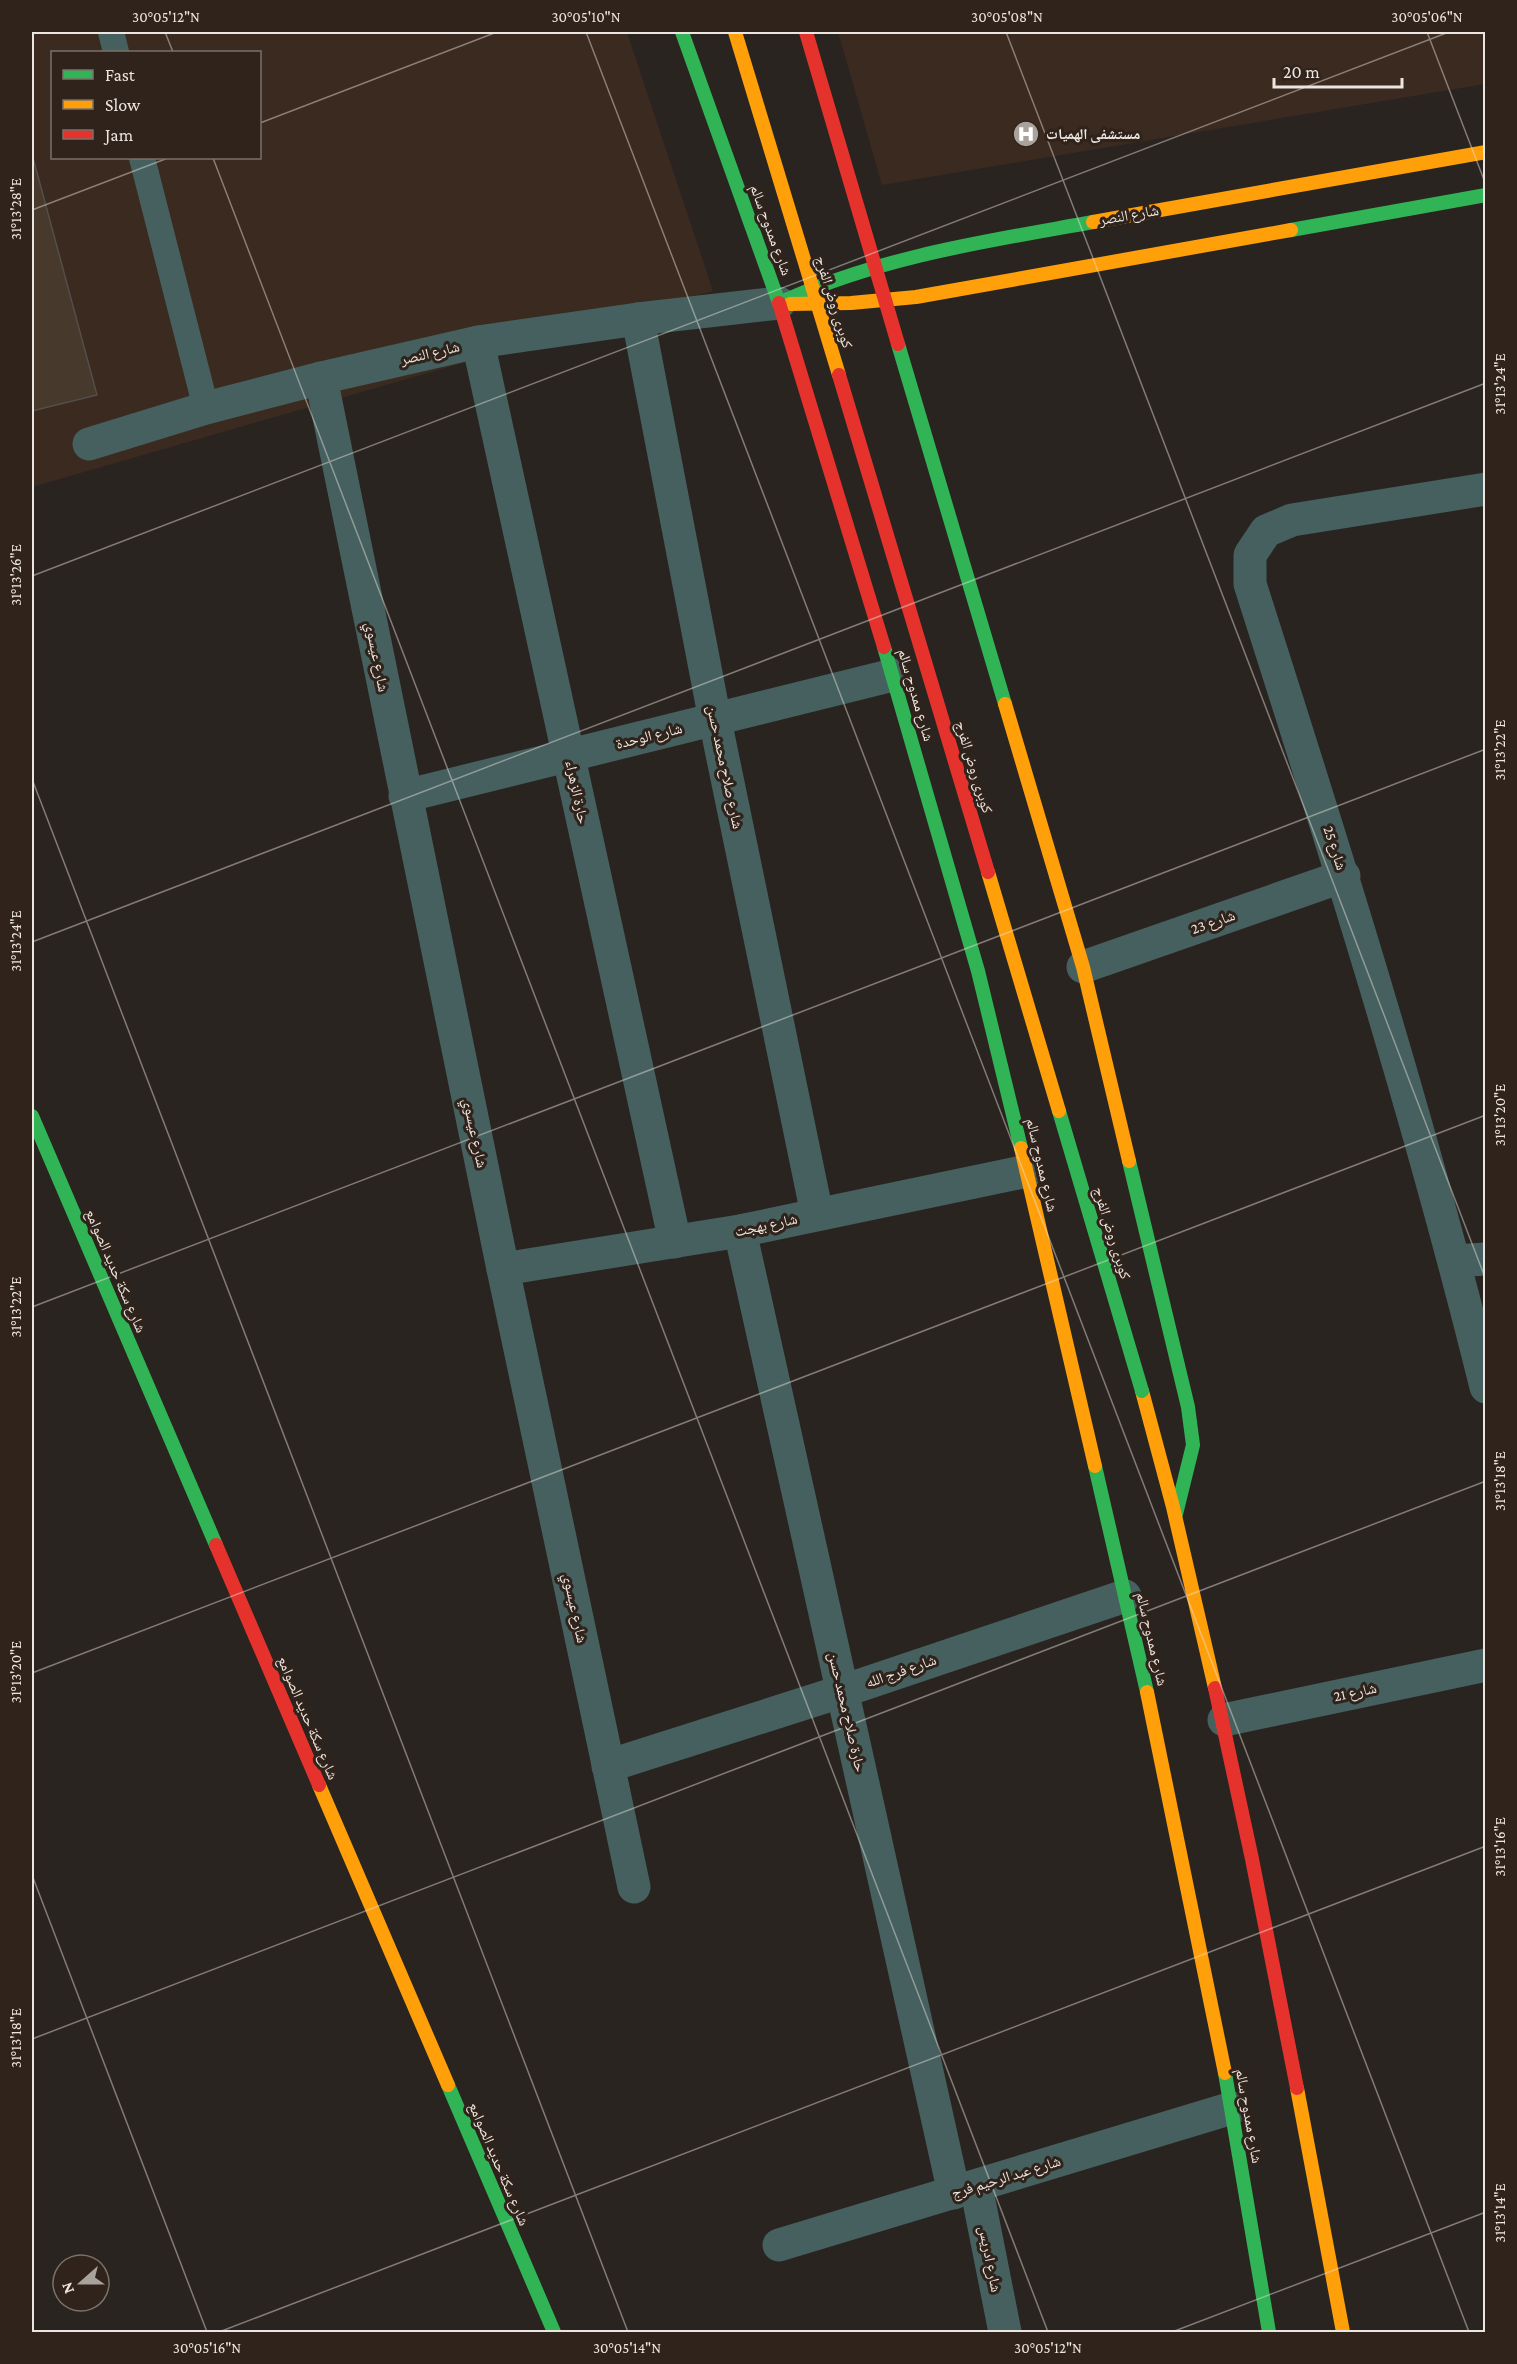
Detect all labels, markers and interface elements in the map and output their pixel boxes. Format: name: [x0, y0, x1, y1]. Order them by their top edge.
text: 30°05'12"N: [132, 9, 200, 25]
text: 30°05'10"N: [551, 9, 621, 25]
text: 30°05'08"N: [971, 9, 1043, 25]
text: 30°05'06"N: [1391, 9, 1463, 25]
legend: [51, 51, 261, 159]
scale bar: [1274, 51, 1402, 89]
text: 20 m: [1283, 62, 1320, 82]
text: Fast: [105, 65, 136, 85]
text: Slow: [105, 95, 141, 115]
hospital icon: مستشفى الهميات: [1011, 119, 1041, 149]
text: Jam: [103, 125, 134, 145]
place label: مستشفى الهميات: [1046, 126, 1140, 143]
text: 31°13'28"E: [8, 178, 24, 240]
street label: شارع ممدوح سالم: [745, 182, 795, 278]
street label: شارع النصر: [1097, 202, 1160, 230]
street label: كوبرى روض الفرج: [810, 254, 856, 351]
street label: شارع النصر: [398, 338, 462, 370]
text: 31°13'24"E: [1492, 353, 1508, 415]
text: 31°13'26"E: [8, 544, 24, 606]
street label: شارع عيسوي: [359, 621, 392, 694]
street label: شارع ممدوح سالم: [893, 647, 937, 744]
street label: شارع صلاح محمد حسن: [702, 704, 746, 831]
street label: كوبرى روض الفرج: [950, 719, 996, 816]
street label: شارع الوحدة: [614, 720, 684, 754]
text: 31°13'22"E: [1492, 720, 1508, 781]
street label: حارة الزهراء: [561, 759, 592, 826]
street label: شارع 25: [1318, 824, 1350, 873]
street label: شارع 23: [1189, 907, 1238, 939]
text: 31°13'24"E: [8, 910, 24, 972]
text: 31°13'20"E: [1492, 1084, 1508, 1146]
street label: شارع عيسوي: [456, 1097, 490, 1170]
street label: شارع ممدوح سالم: [1022, 1117, 1061, 1214]
street label: كوبرى روض الفرج: [1088, 1185, 1134, 1282]
street label: شارع سكة حديد الصوامع: [81, 1207, 149, 1336]
street label: شارع بهجت: [733, 1211, 799, 1241]
text: 31°13'22"E: [8, 1277, 24, 1338]
text: 31°13'18"E: [1492, 1451, 1508, 1511]
street label: شارع عيسوي: [556, 1572, 590, 1645]
street label: شارع ممدوح سالم: [1132, 1591, 1171, 1688]
text: 31°13'20"E: [8, 1641, 24, 1703]
street label: حارة صلاح محمد حسن: [823, 1650, 869, 1774]
street label: شارع فرج الله: [864, 1651, 939, 1692]
street label: شارع سكة حديد الصوامع: [273, 1654, 341, 1783]
street label: شارع 21: [1332, 1680, 1378, 1706]
text: 31°13'16"E: [1492, 1817, 1508, 1877]
text: 31°13'18"E: [8, 2008, 24, 2068]
street label: شارع ممدوح سالم: [1231, 2068, 1265, 2165]
street label: شارع سكة حديد الصوامع: [464, 2100, 532, 2229]
street label: شارع عبد الرحيم فرج: [949, 2153, 1063, 2203]
text: 31°13'14"E: [1492, 2183, 1508, 2243]
street label: شارع ادريس: [974, 2224, 1004, 2294]
north arrow: [51, 2253, 111, 2313]
text: N: [58, 2280, 77, 2296]
text: 30°05'16"N: [173, 2340, 241, 2356]
text: 30°05'14"N: [593, 2340, 661, 2356]
text: 30°05'12"N: [1014, 2340, 1082, 2356]

